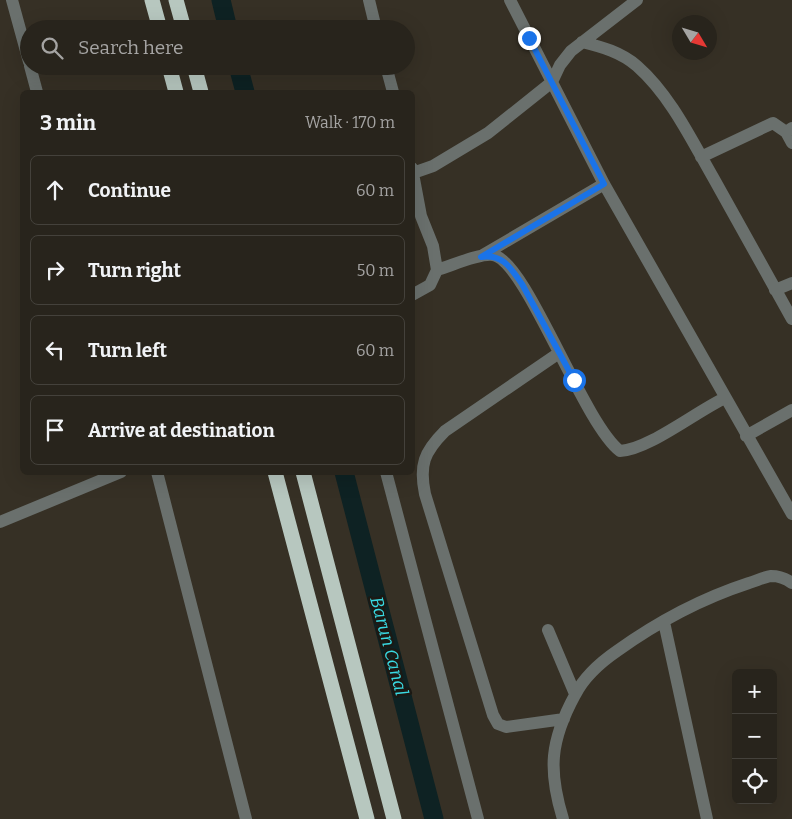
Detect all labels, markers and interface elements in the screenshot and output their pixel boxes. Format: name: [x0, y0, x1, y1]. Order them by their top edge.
north arrow: [672, 15, 717, 60]
search box: [20, 20, 415, 75]
route end: [518, 27, 541, 50]
icon: search: [38, 34, 66, 62]
text: Search here: [78, 36, 183, 59]
text: 3 min: [40, 110, 96, 136]
text: Walk · 170 m: [305, 113, 395, 132]
icon: ahead: [41, 176, 69, 204]
text: Continue: [88, 179, 171, 202]
text: 60 m: [356, 181, 394, 200]
icon: right: [41, 256, 69, 284]
text: Turn right: [88, 259, 181, 282]
text: 50 m: [357, 261, 394, 280]
icon: left: [41, 336, 69, 364]
text: Turn left: [88, 339, 167, 362]
text: 60 m: [356, 341, 394, 360]
route start: [563, 369, 586, 392]
icon: arrive: [41, 416, 69, 444]
text: Arrive at destination: [88, 419, 275, 442]
water label: Barun Canal: [365, 594, 413, 698]
map controls: [732, 669, 777, 804]
button: +: [732, 669, 777, 714]
button: −: [732, 714, 777, 759]
button: locate: [732, 759, 777, 804]

